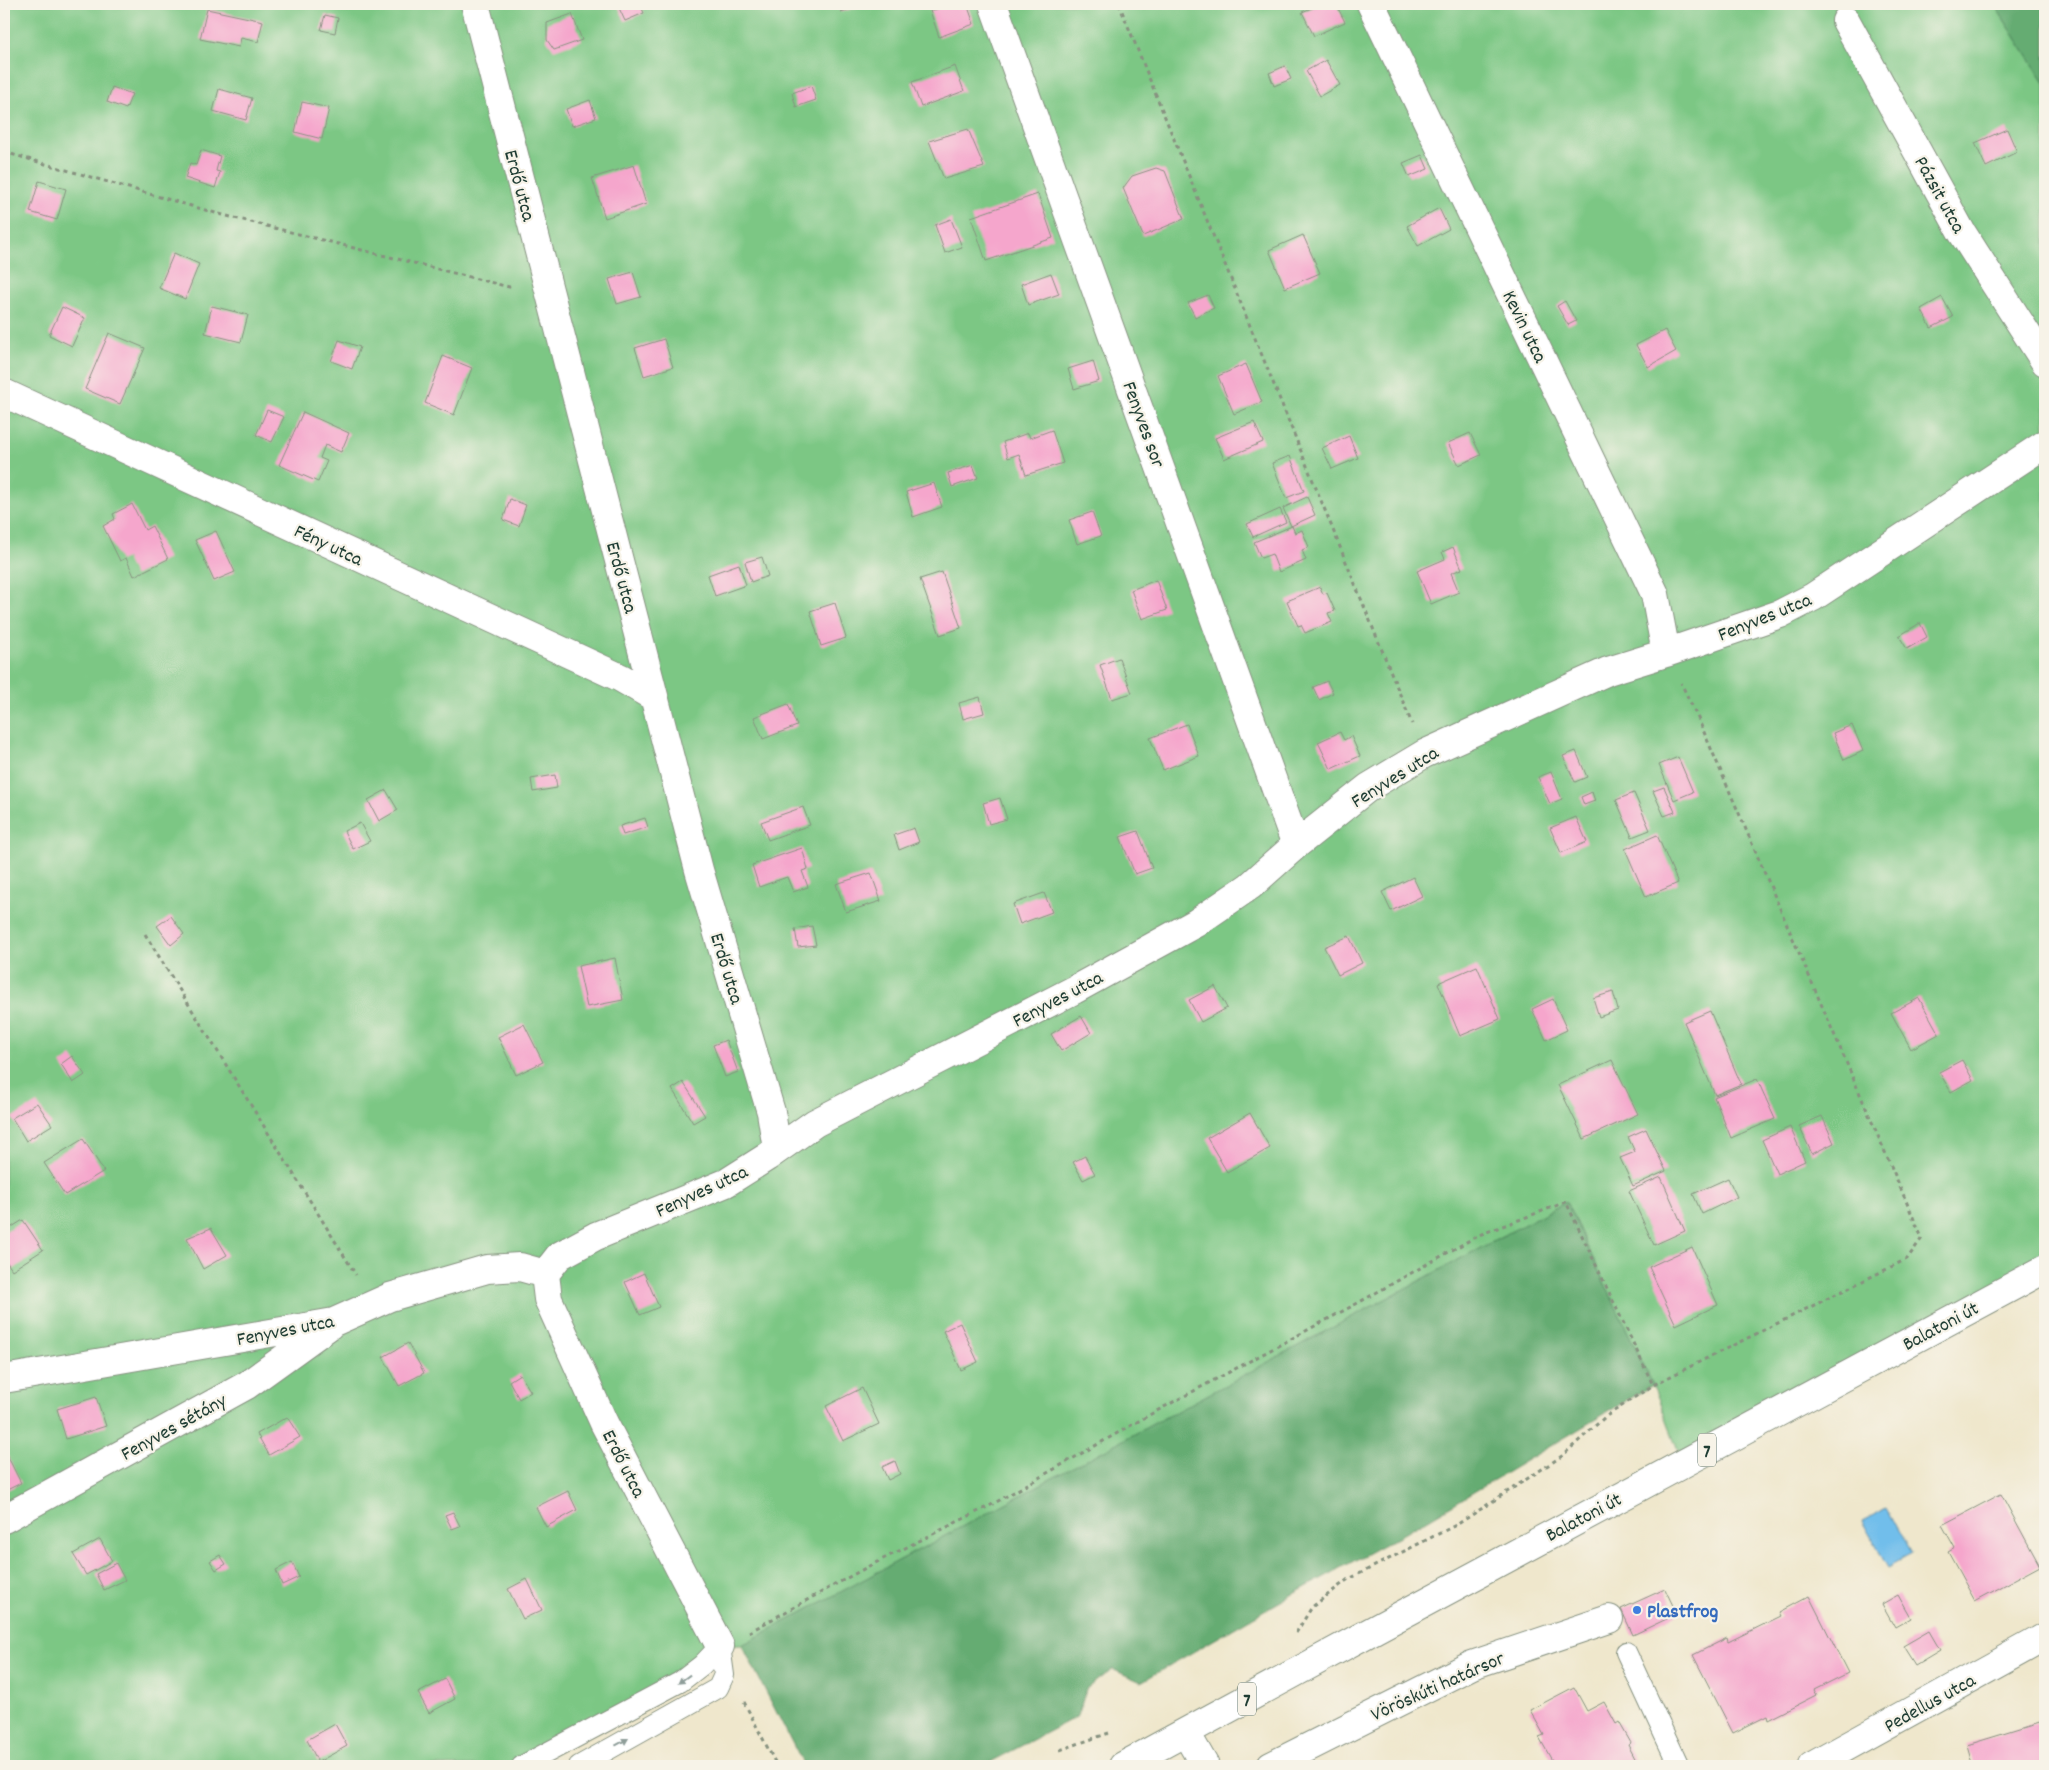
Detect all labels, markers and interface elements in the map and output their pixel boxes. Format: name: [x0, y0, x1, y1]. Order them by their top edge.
street label: Erdő utca: [495, 147, 541, 225]
street label: Pázsit utca: [1906, 152, 1971, 240]
street label: Kevin utca: [1494, 286, 1553, 369]
street label: Fenyves sor: [1114, 378, 1171, 473]
street label: Fény utca: [289, 519, 367, 575]
street label: Erdő utca: [597, 539, 643, 617]
street label: Fenyves utca: [1714, 587, 1817, 650]
street label: Fenyves utca: [1346, 740, 1445, 817]
street label: Erdő utca: [701, 930, 749, 1008]
street label: Fenyves utca: [1008, 965, 1109, 1036]
street label: Fenyves utca: [652, 1159, 753, 1226]
street label: Balatoni út: [1898, 1296, 1985, 1359]
street label: Fenyves utca: [234, 1309, 337, 1355]
street label: Fenyves sétány: [117, 1388, 233, 1469]
street label: Erdő utca: [593, 1426, 652, 1504]
road number: 7: [1698, 1434, 1716, 1466]
street label: Balatoni út: [1541, 1487, 1628, 1550]
place label: Plastfrog: [1647, 1599, 1718, 1627]
marker: Plastfrog: [1631, 1604, 1643, 1616]
street label: Vöröskúti határsor: [1367, 1645, 1510, 1730]
street label: Pedellus utca: [1880, 1668, 1982, 1741]
one-way arrow: [677, 1674, 691, 1684]
road number: 7: [1238, 1682, 1256, 1716]
one-way arrow: [615, 1738, 628, 1747]

